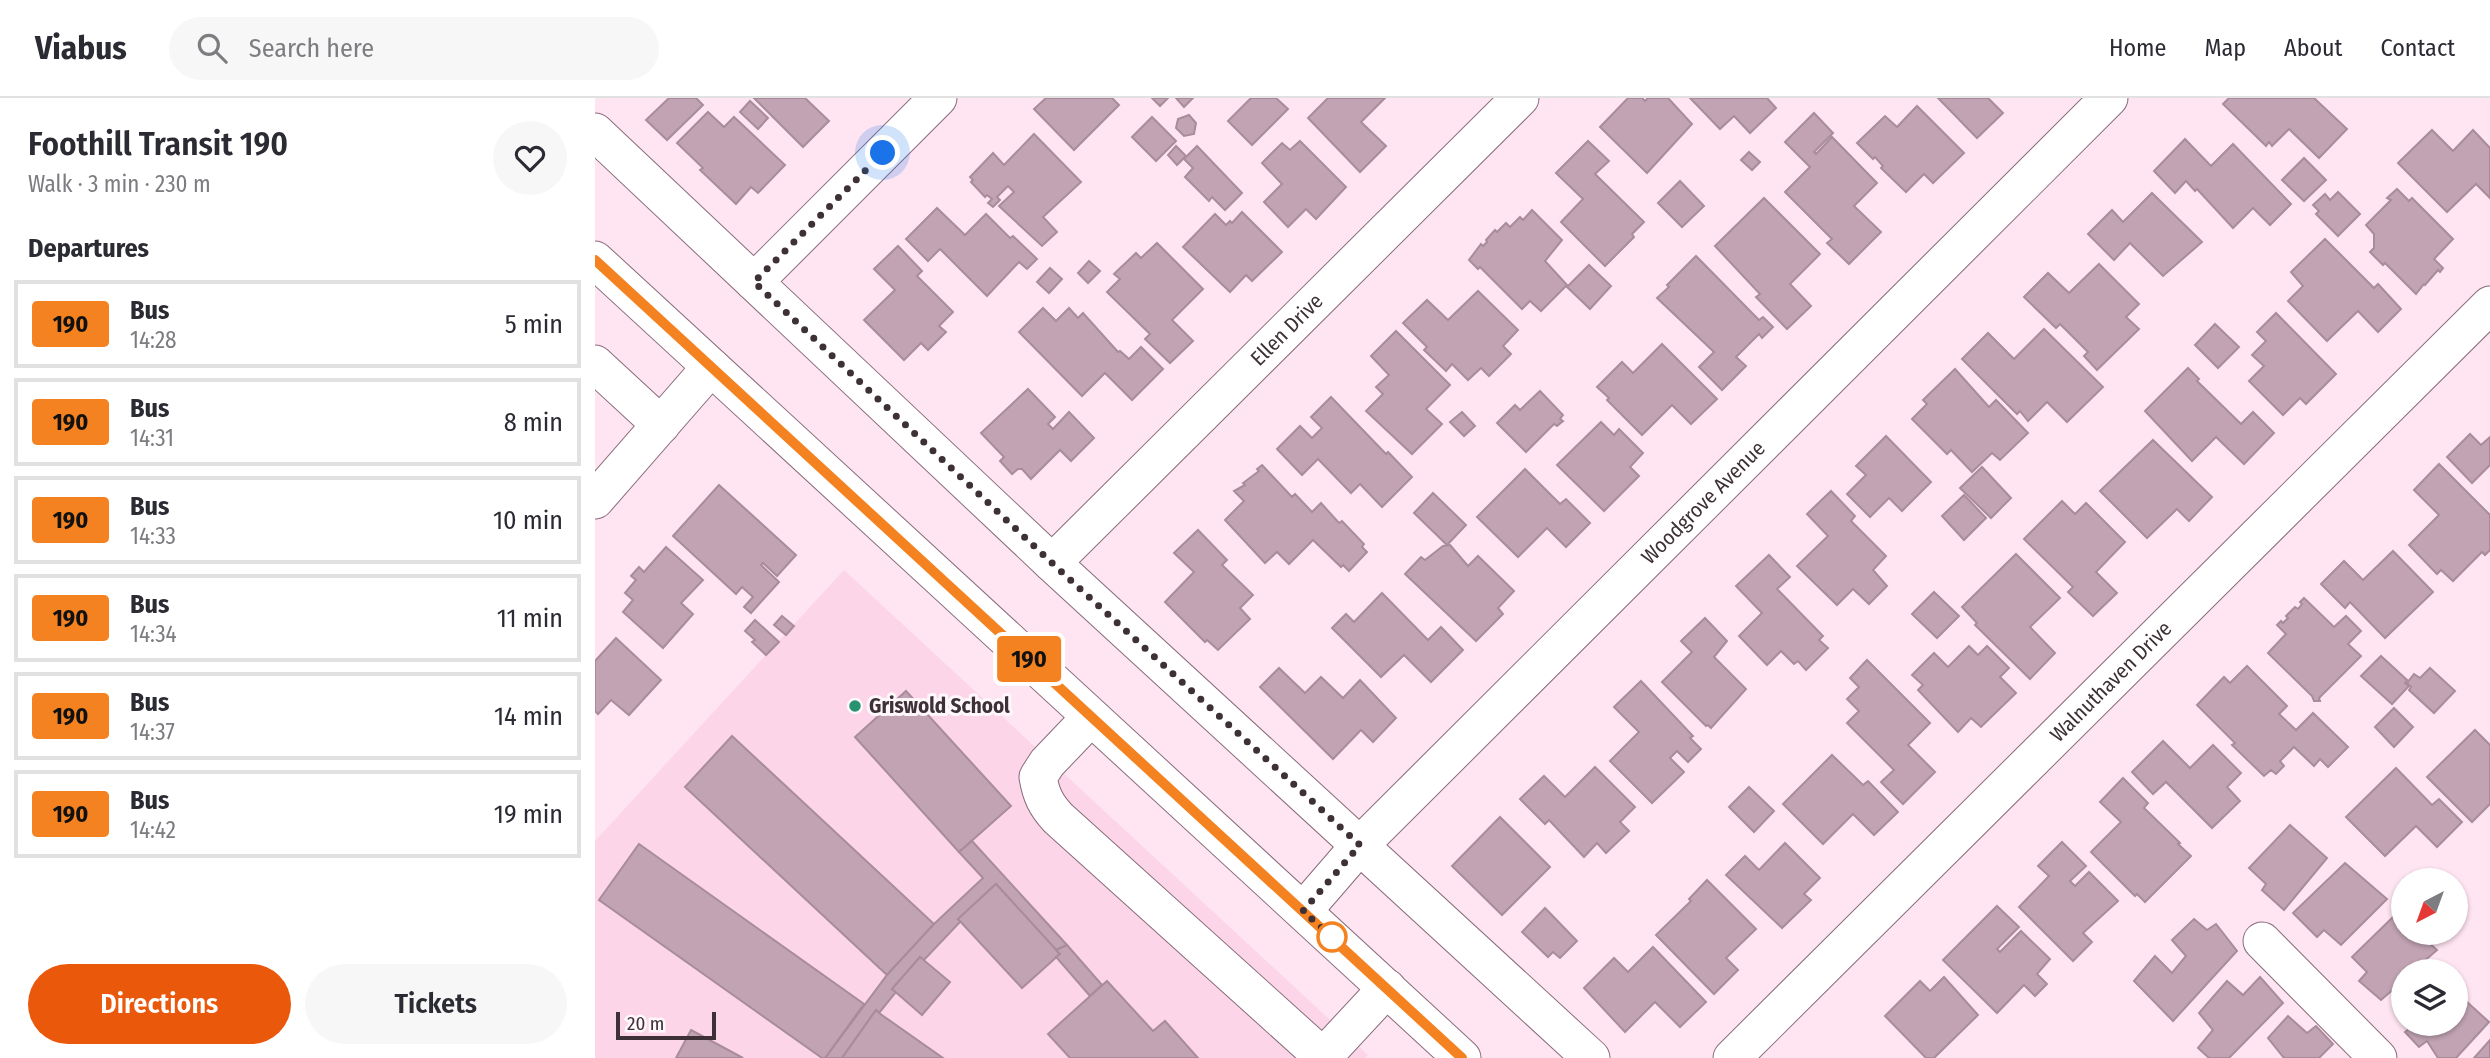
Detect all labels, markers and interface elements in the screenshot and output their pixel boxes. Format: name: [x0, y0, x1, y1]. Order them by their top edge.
search box: [169, 17, 659, 80]
text: Viabus: [35, 28, 127, 68]
icon: search: [193, 29, 231, 67]
text: Search here: [249, 33, 374, 64]
text: Home: [2109, 34, 2166, 62]
text: Map: [2204, 34, 2246, 62]
text: About: [2284, 34, 2342, 62]
text: Contact: [2380, 34, 2455, 62]
button: heart: [493, 121, 567, 195]
text: Foothill Transit 190: [28, 124, 288, 164]
your location: [865, 135, 900, 170]
text: Walk · 3 min · 230 m: [28, 170, 211, 198]
text: Departures: [28, 233, 149, 264]
street label: Ellen Drive: [1245, 288, 1328, 371]
text: Bus: [130, 295, 169, 326]
text: 5 min: [505, 309, 563, 340]
text: 190: [53, 310, 88, 338]
text: 14:28: [130, 326, 177, 354]
text: Bus: [130, 393, 169, 424]
text: 8 min: [504, 407, 563, 438]
text: 190: [53, 408, 88, 436]
text: 14:31: [130, 424, 174, 452]
street label: Woodgrove Avenue: [1636, 435, 1771, 570]
text: Bus: [130, 491, 169, 522]
text: 10 min: [493, 505, 563, 536]
text: 190: [53, 506, 88, 534]
text: 14:33: [130, 522, 176, 550]
text: Bus: [130, 589, 169, 620]
text: 11 min: [497, 603, 563, 634]
text: 190: [53, 604, 88, 632]
street label: Walnuthaven Drive: [2045, 616, 2177, 748]
text: 14:34: [130, 620, 177, 648]
line badge: 190: [989, 636, 1069, 682]
text: 190: [1011, 645, 1047, 673]
text: Bus: [130, 687, 169, 718]
place label: Griswold School: [869, 693, 1010, 719]
marker: Griswold School: [847, 698, 863, 714]
text: 14 min: [494, 701, 563, 732]
text: 190: [53, 702, 88, 730]
text: 14:37: [130, 718, 175, 746]
text: Bus: [130, 785, 169, 816]
text: 19 min: [494, 799, 563, 830]
text: 190: [53, 800, 88, 828]
text: 14:42: [130, 816, 176, 844]
north arrow: [2391, 868, 2467, 945]
map controls: [2391, 868, 2468, 1036]
unlabelled marker: [1317, 922, 1347, 952]
button: layers: [2391, 959, 2468, 1036]
button: Directions: [28, 964, 291, 1044]
button: Tickets: [305, 964, 567, 1044]
scale bar: [616, 1009, 716, 1041]
text: 20 m: [627, 1012, 664, 1035]

